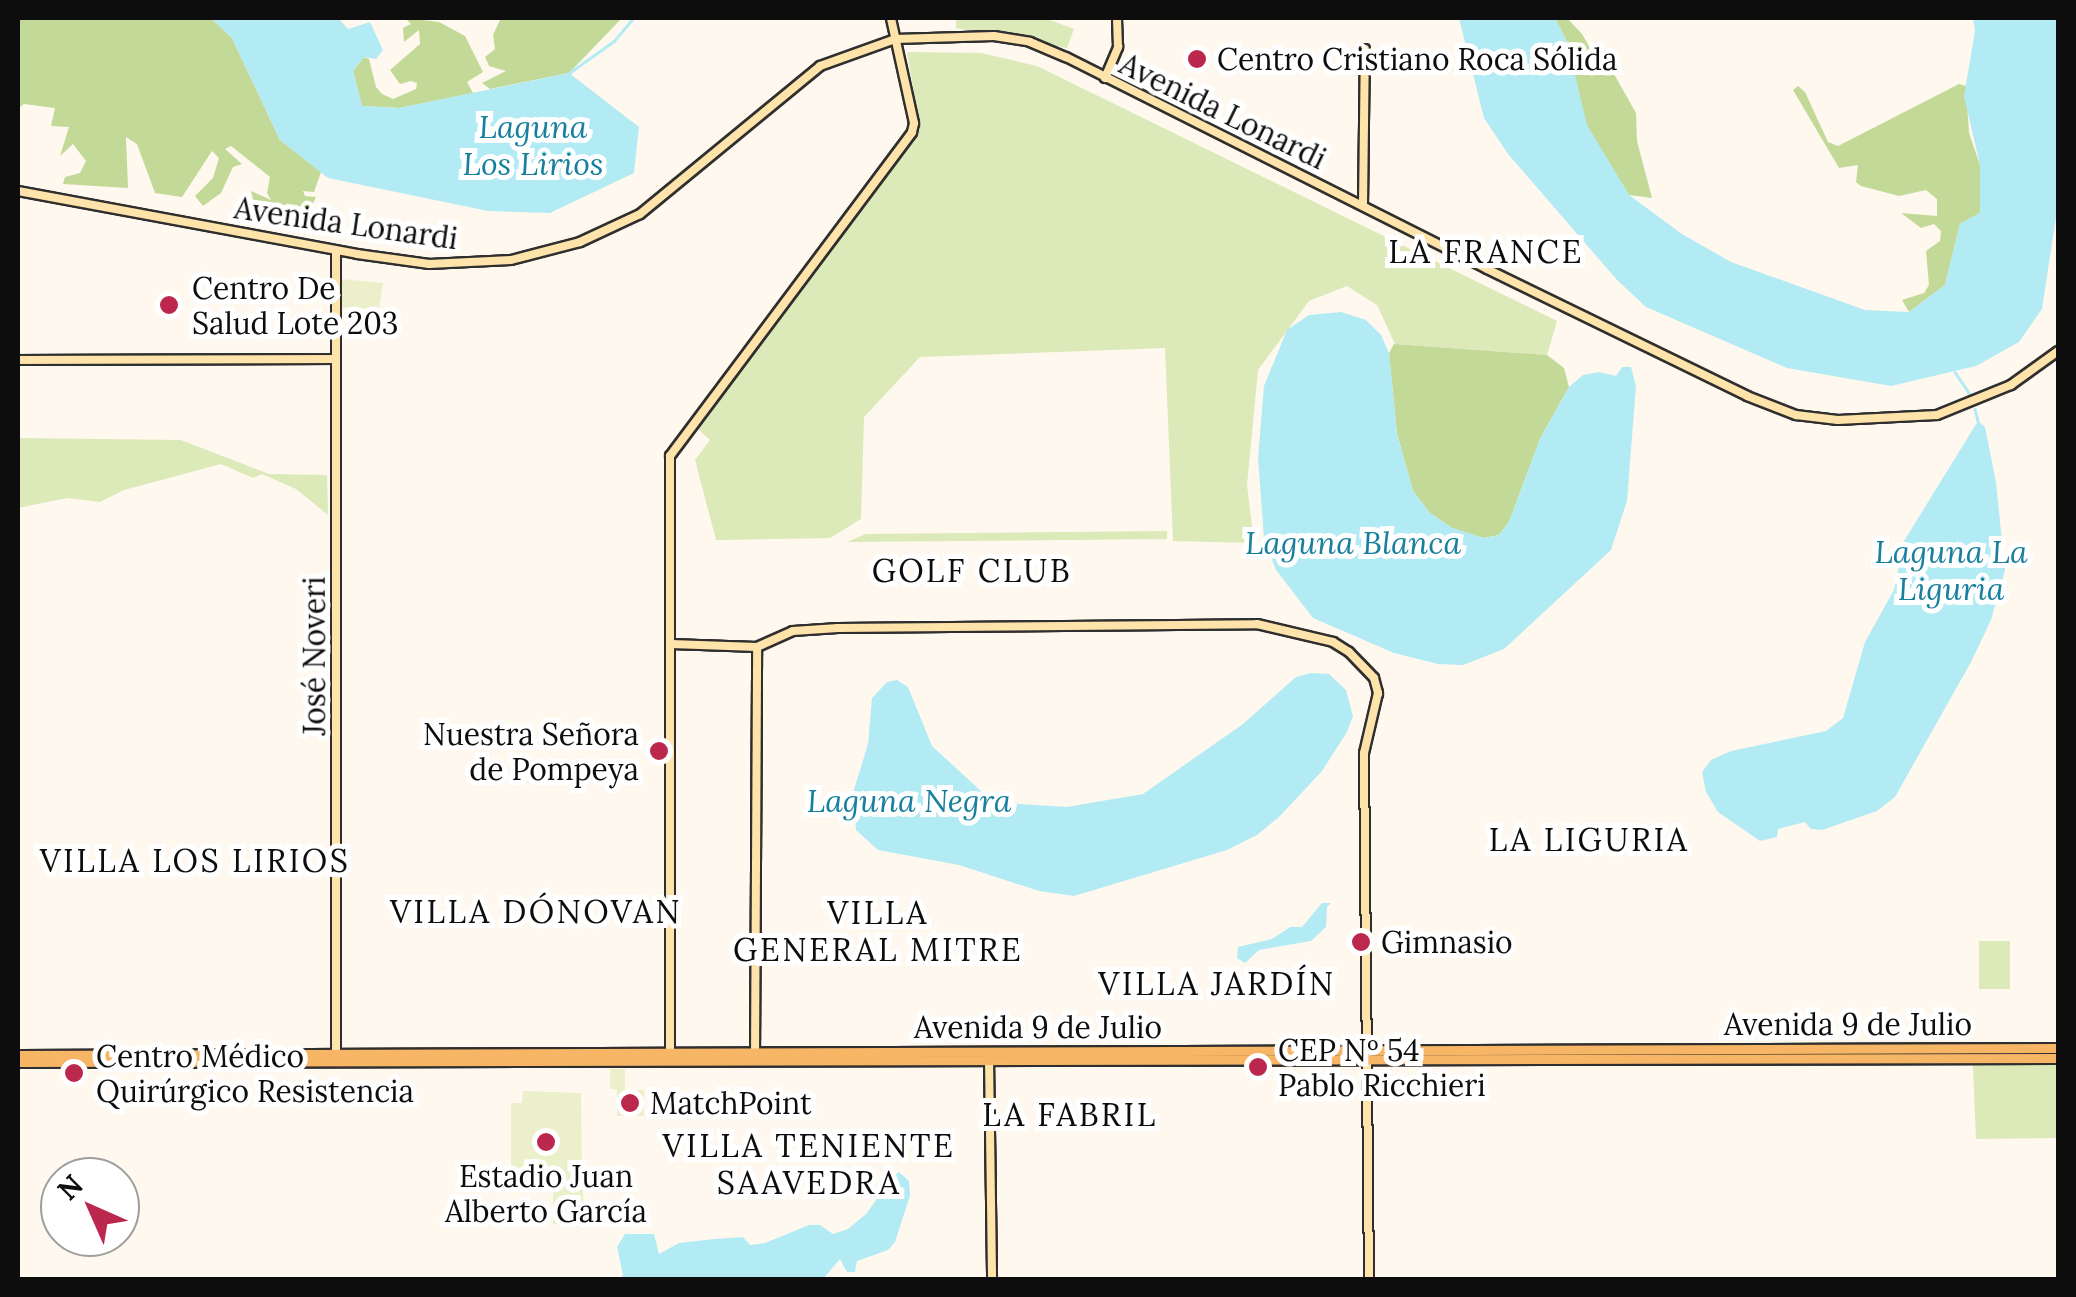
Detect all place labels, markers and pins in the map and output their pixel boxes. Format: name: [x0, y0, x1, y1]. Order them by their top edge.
place label: Centro Cristiano Roca Sólida: [1217, 41, 1617, 77]
marker: Centro Cristiano Roca Sólida: [1186, 48, 1208, 70]
place label: Centro De Salud Lote 203: [192, 270, 398, 340]
marker: Centro De Salud Lote 203: [156, 292, 182, 318]
place label: Nuestra Señora de Pompeya: [423, 716, 639, 786]
marker: Nuestra Señora de Pompeya: [648, 740, 670, 762]
place label: Gimnasio: [1381, 924, 1513, 960]
marker: Gimnasio: [1350, 931, 1372, 953]
place label: CEP Nº 54 Pablo Ricchieri: [1278, 1032, 1486, 1102]
place label: Centro Médico Quirúrgico Resistencia: [96, 1038, 414, 1108]
marker: CEP Nº 54 Pablo Ricchieri: [1247, 1056, 1269, 1078]
marker: Centro Médico Quirúrgico Resistencia: [61, 1060, 87, 1086]
place label: MatchPoint: [650, 1085, 812, 1121]
marker: MatchPoint: [619, 1092, 641, 1114]
marker: Estadio Juan Alberto García: [535, 1131, 557, 1153]
place label: Estadio Juan Alberto García: [445, 1158, 647, 1228]

